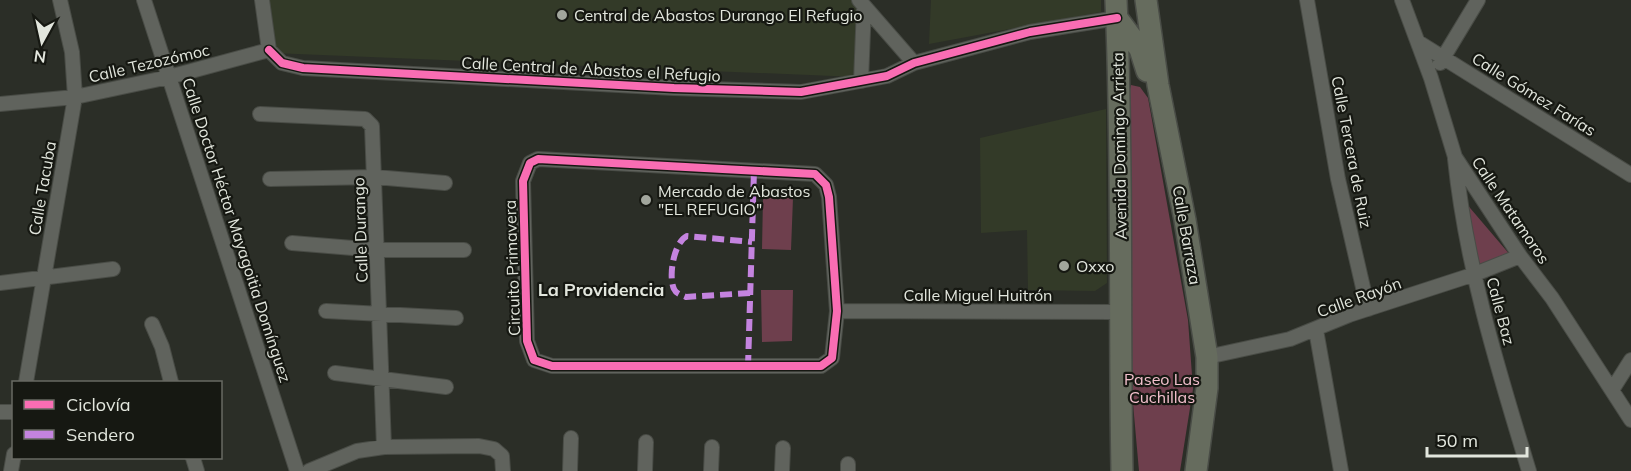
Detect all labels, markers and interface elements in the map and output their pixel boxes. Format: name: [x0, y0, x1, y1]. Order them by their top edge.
place label: Central de Abastos Durango El Refugio: [574, 5, 863, 25]
marker: Central de Abastos Durango El Refugio: [555, 8, 569, 22]
north arrow: [12, 12, 72, 72]
street label: Calle Tezozómoc: [87, 39, 211, 87]
text: N: [33, 46, 47, 68]
street label: Calle Gómez Farías: [1468, 48, 1600, 140]
street label: Calle Central de Abastos el Refugio: [461, 52, 721, 86]
street label: Avenida Domingo Arrieta: [1107, 52, 1131, 240]
street label: Calle Tercera de Ruiz: [1327, 74, 1377, 230]
street label: Calle Doctor Héctor Mayagoitia Domínguez: [178, 75, 296, 385]
street label: Calle Tacuba: [24, 139, 60, 237]
street label: Calle Matamoros: [1468, 152, 1554, 268]
street label: Calle Durango: [348, 177, 372, 283]
place label: Mercado de Abastos "EL REFUGIO": [658, 181, 810, 219]
street label: Calle Barraza: [1168, 184, 1206, 286]
marker: Mercado de Abastos "EL REFUGIO": [639, 193, 653, 207]
street label: Circuito Primavera: [500, 200, 524, 336]
place label: Oxxo: [1076, 256, 1114, 276]
marker: Oxxo: [1057, 259, 1071, 273]
street label: Calle Rayón: [1314, 273, 1404, 321]
street label: Calle Baz: [1482, 275, 1520, 347]
district label: La Providencia: [538, 278, 664, 301]
street label: Calle Miguel Huitrón: [904, 285, 1053, 305]
park label: Paseo Las Cuchillas: [1124, 369, 1200, 407]
legend: [12, 381, 222, 459]
text: Ciclovía: [66, 393, 131, 416]
scale bar: [1427, 420, 1528, 458]
text: Sendero: [66, 423, 135, 446]
text: 50 m: [1436, 429, 1478, 452]

